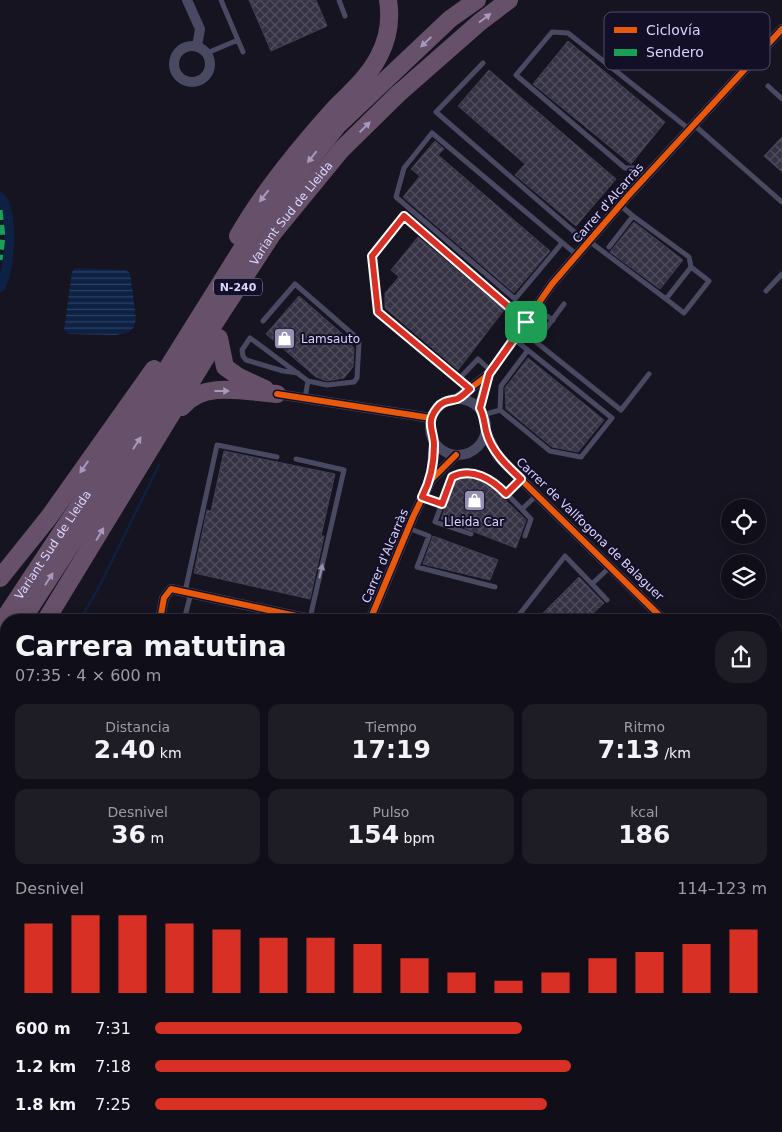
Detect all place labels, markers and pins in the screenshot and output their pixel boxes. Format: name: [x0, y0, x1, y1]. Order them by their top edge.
pin: [505, 301, 547, 343]
shop icon: Lamsauto: [273, 327, 297, 351]
place label: Lamsauto: [301, 332, 360, 346]
shop icon: Lleida Car: [462, 489, 486, 513]
place label: Lleida Car: [444, 515, 504, 529]

